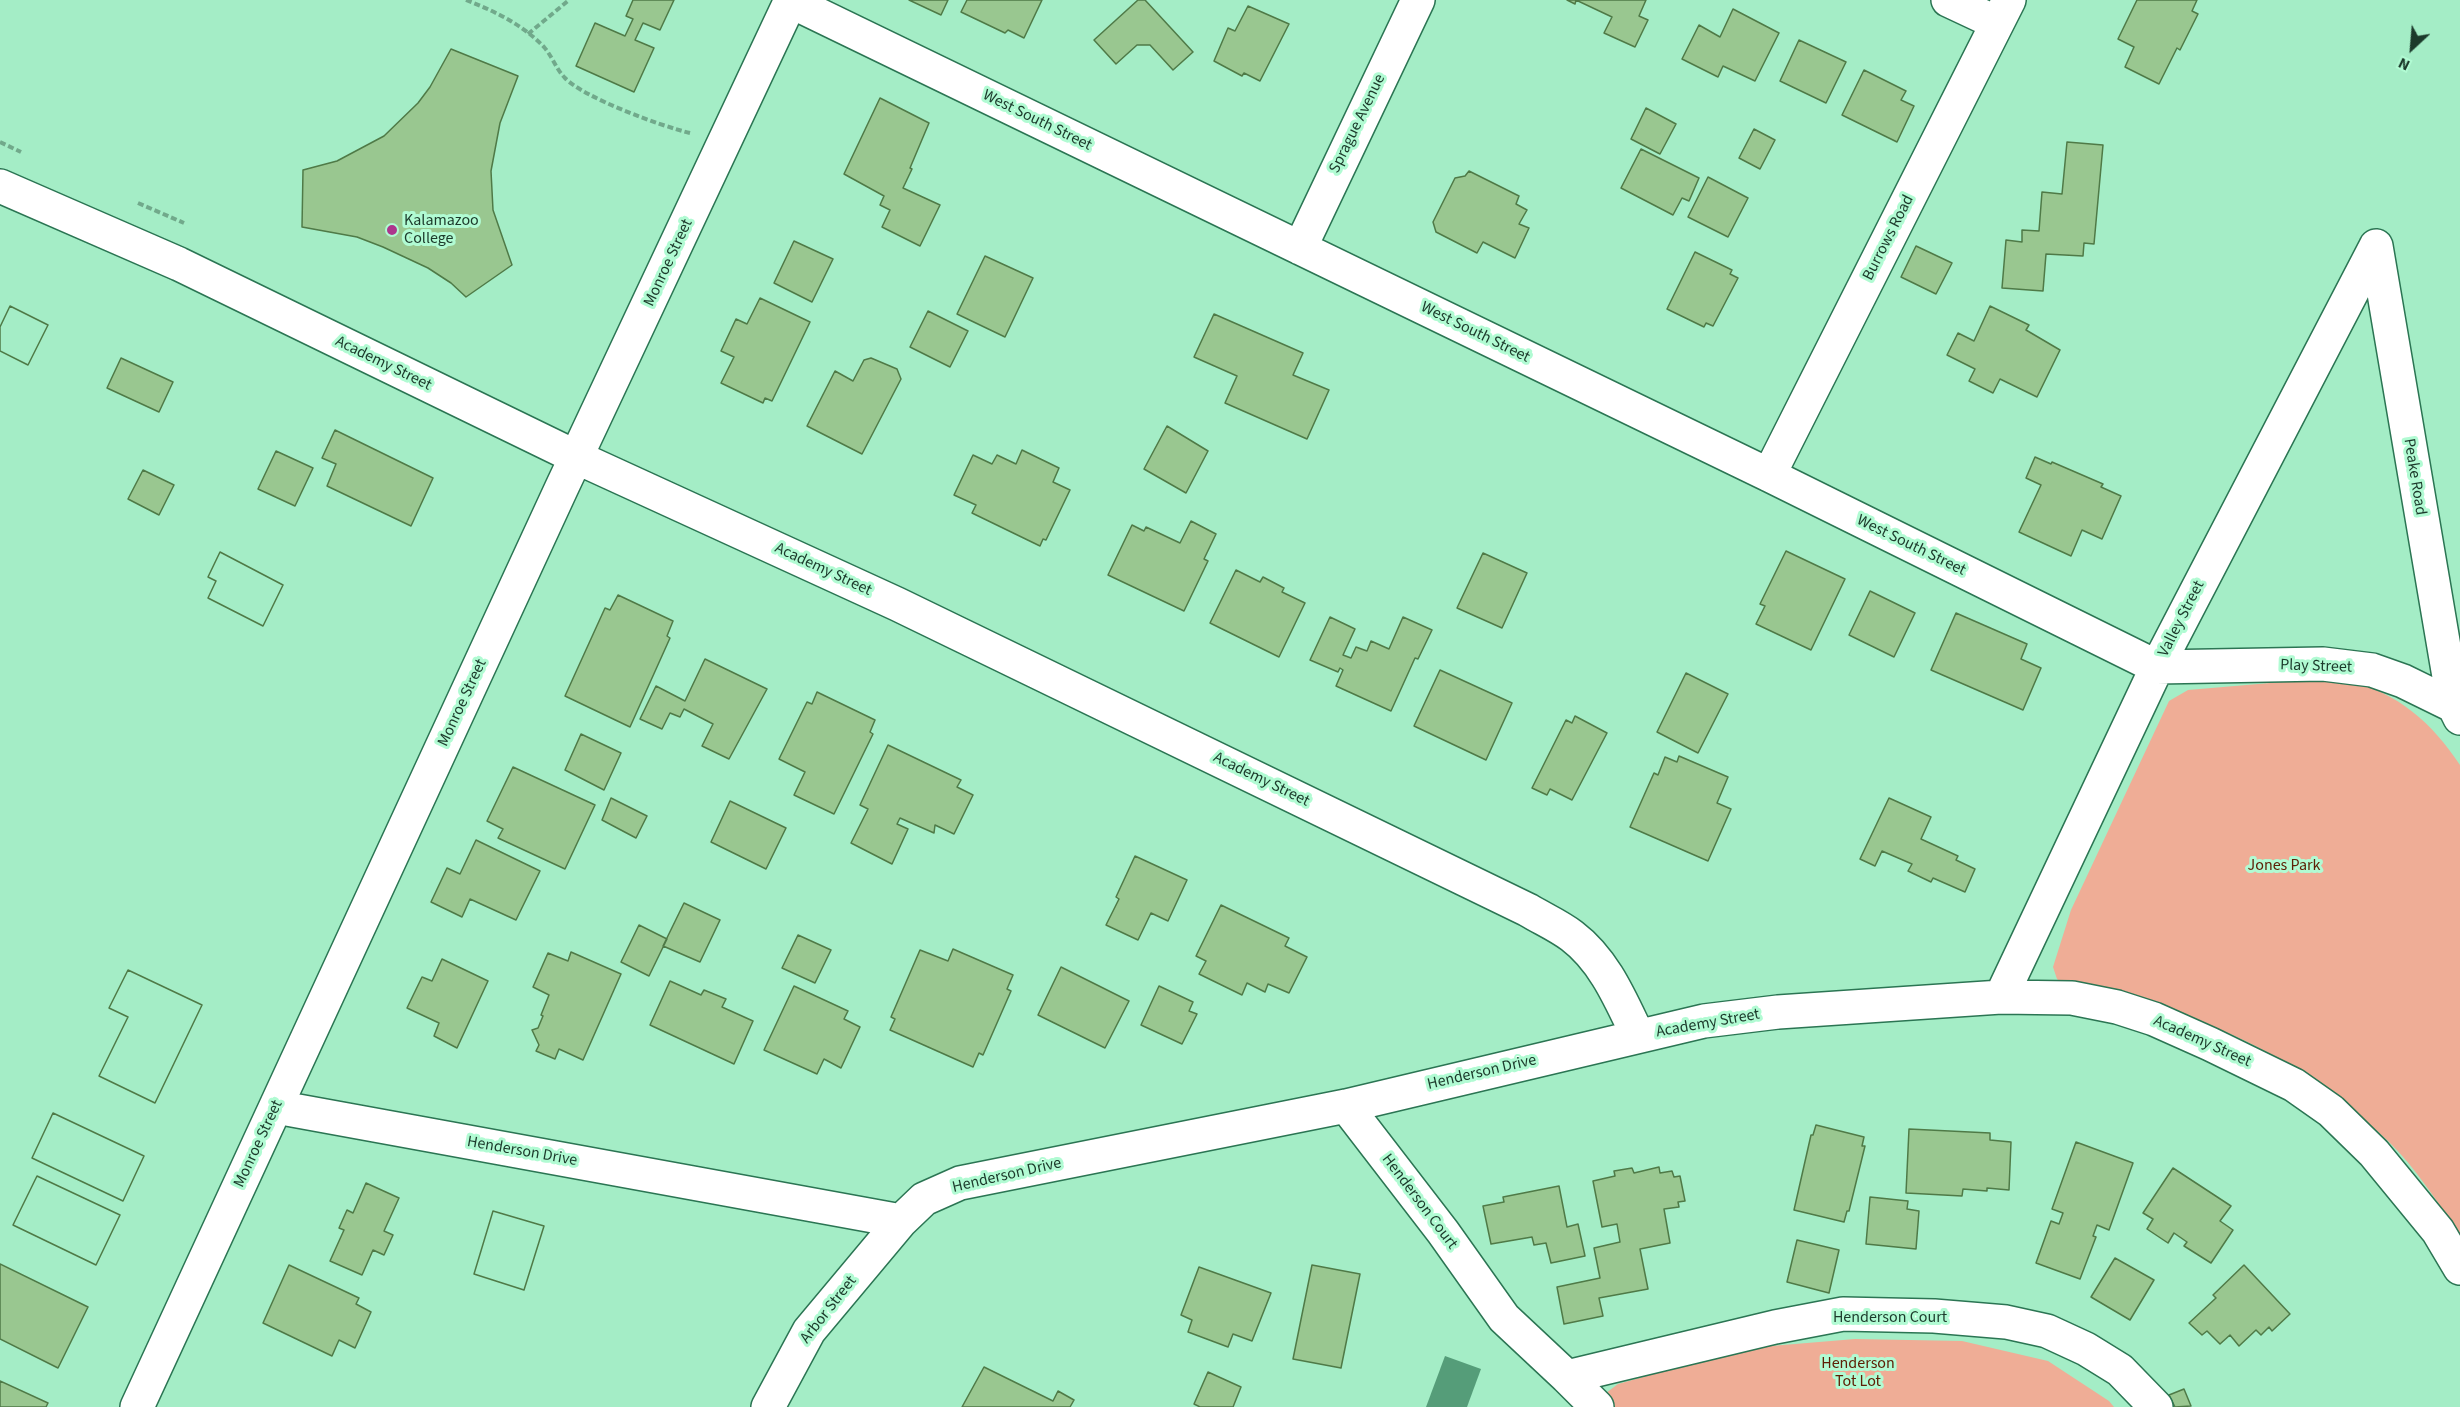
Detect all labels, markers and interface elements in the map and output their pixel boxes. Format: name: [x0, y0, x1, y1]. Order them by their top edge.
north arrow: [2382, 18, 2442, 78]
text: N: [2395, 52, 2414, 76]
street label: Sprague Avenue: [1326, 71, 1390, 177]
street label: West South Street: [979, 86, 1095, 156]
street label: Burrows Road: [1859, 192, 1919, 284]
place label: Kalamazoo College: [404, 211, 479, 249]
street label: Monroe Street: [640, 216, 698, 310]
marker: Kalamazoo College: [385, 223, 399, 237]
street label: West South Street: [1417, 298, 1533, 368]
street label: Academy Street: [332, 332, 434, 396]
street label: Peake Road: [2398, 437, 2430, 517]
street label: West South Street: [1853, 511, 1969, 581]
street label: Academy Street: [771, 539, 875, 601]
street label: Valley Street: [2155, 578, 2209, 660]
street label: Monroe Street: [434, 656, 492, 750]
street label: Play Street: [2280, 656, 2352, 678]
street label: Academy Street: [1210, 748, 1312, 812]
park label: Jones Park: [2248, 856, 2320, 876]
street label: Academy Street: [1655, 1005, 1761, 1043]
street label: Academy Street: [2150, 1012, 2254, 1072]
street label: Henderson Drive: [1426, 1051, 1538, 1095]
street label: Monroe Street: [230, 1097, 288, 1191]
street label: Henderson Drive: [465, 1133, 579, 1171]
street label: Henderson Court: [1377, 1151, 1461, 1253]
street label: Henderson Drive: [951, 1154, 1063, 1198]
street label: Arbor Street: [797, 1272, 861, 1348]
street label: Henderson Court: [1833, 1308, 1947, 1328]
park label: Henderson Tot Lot: [1821, 1354, 1895, 1392]

